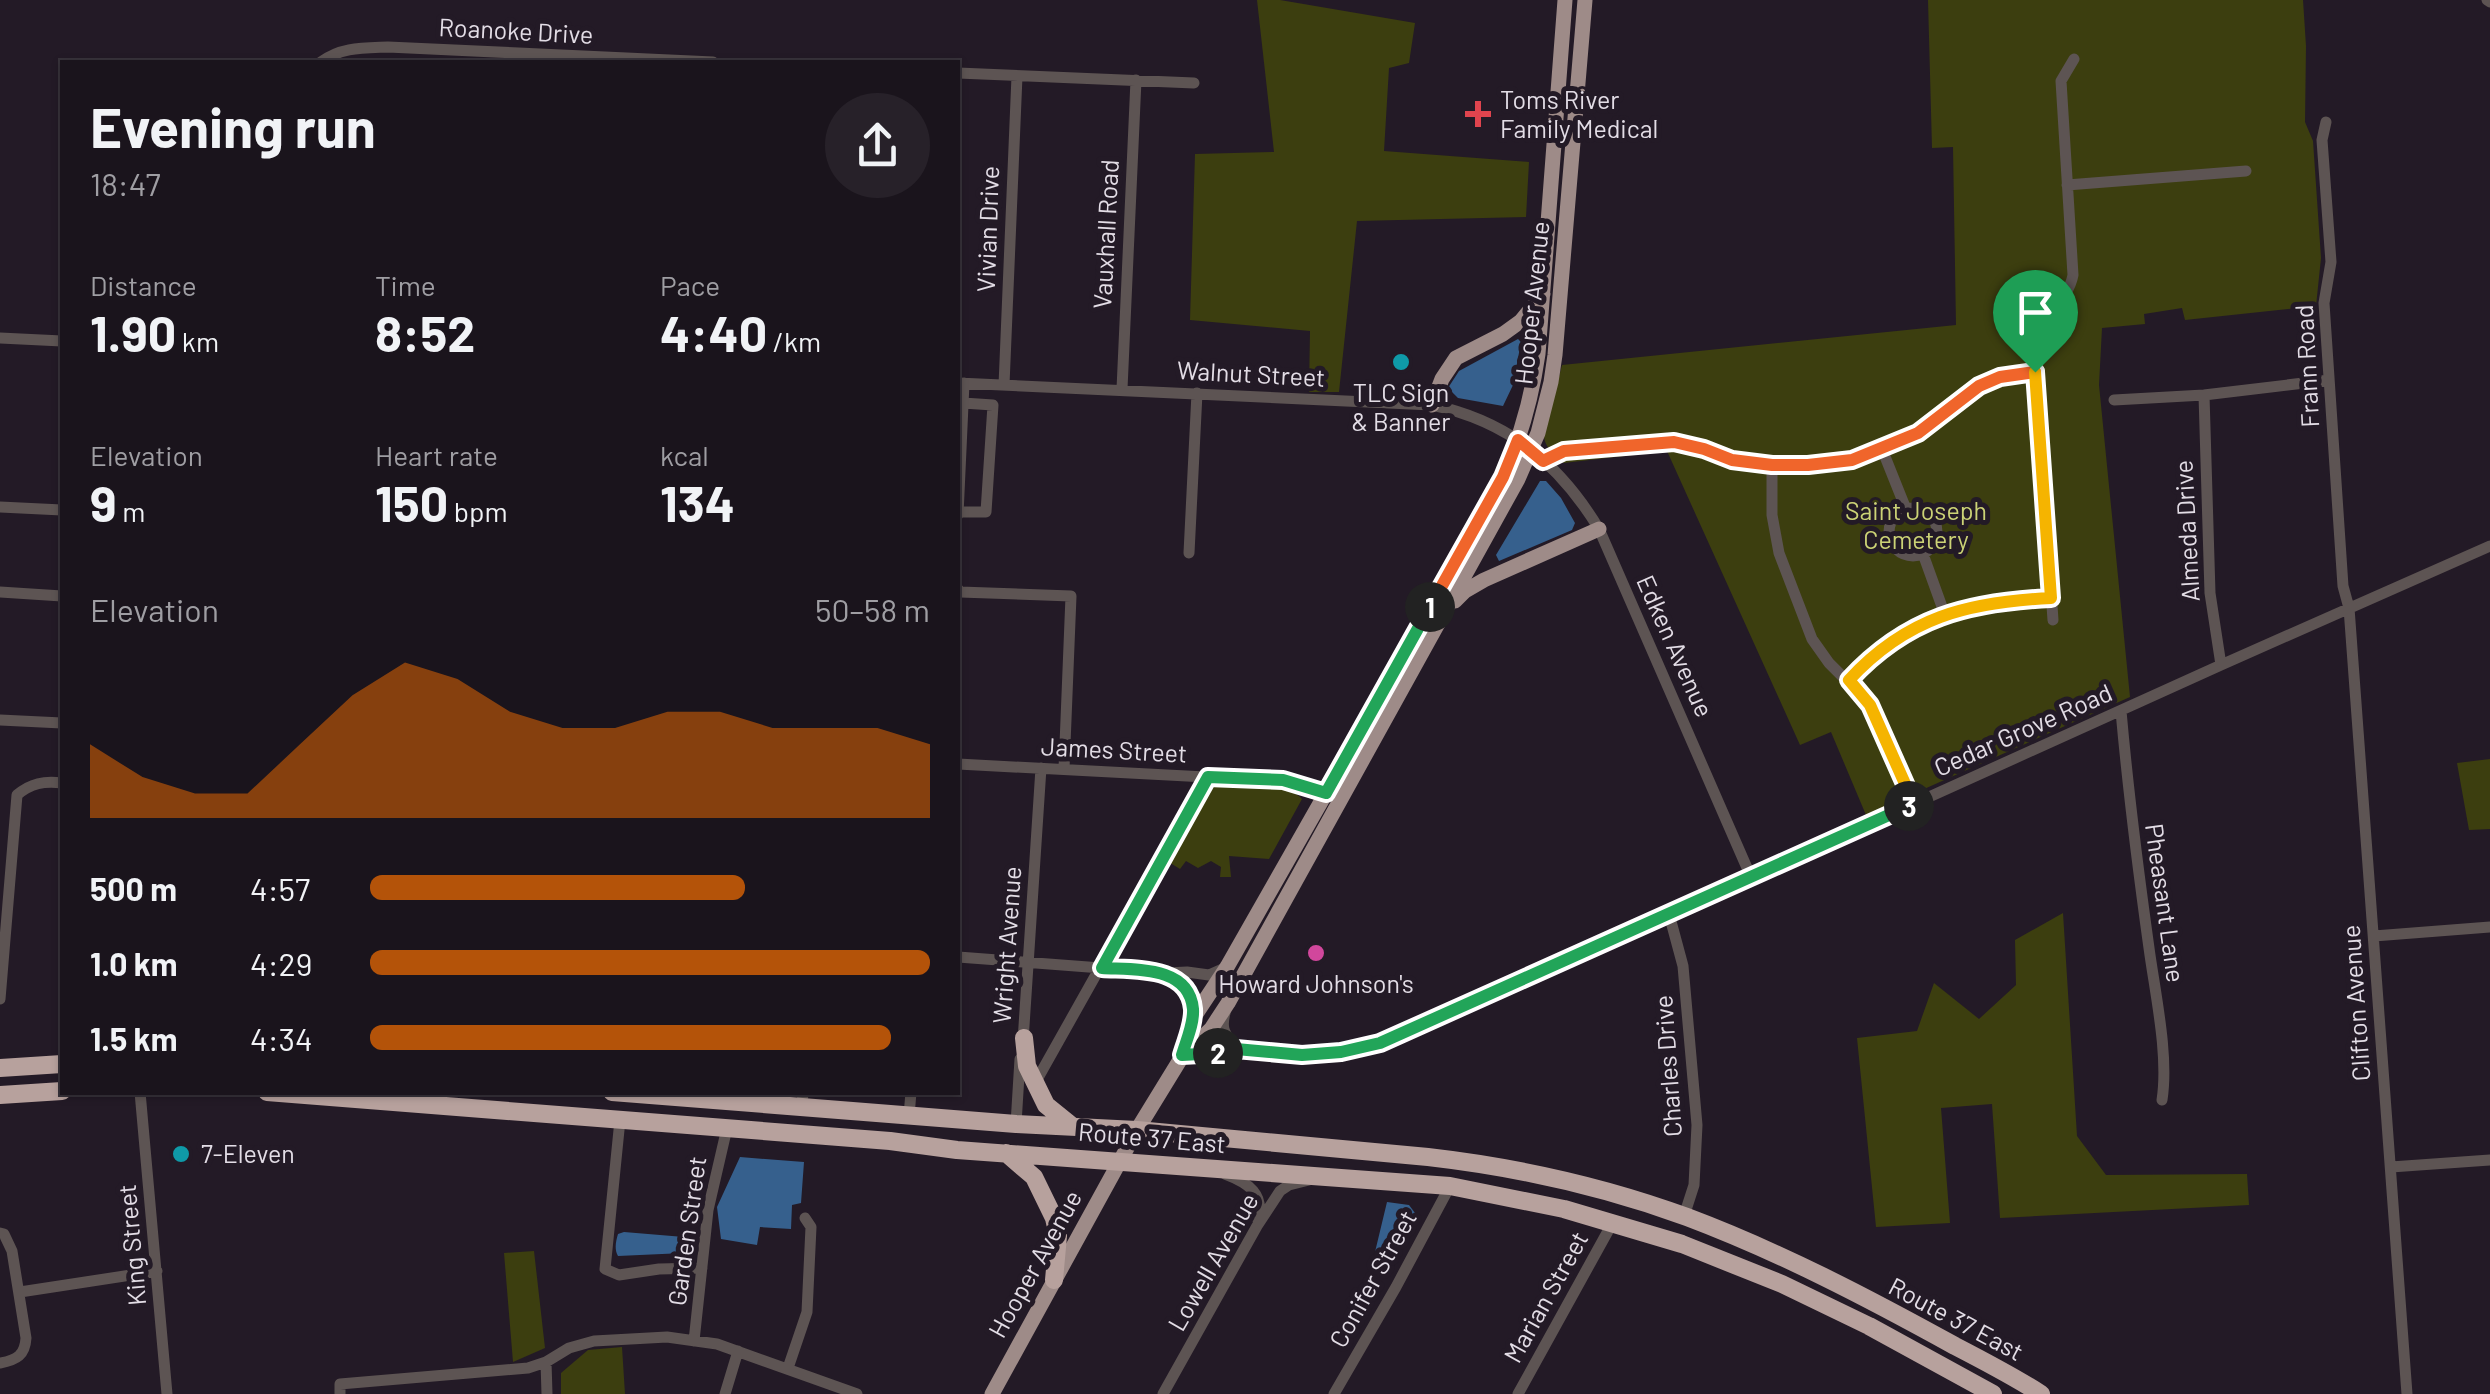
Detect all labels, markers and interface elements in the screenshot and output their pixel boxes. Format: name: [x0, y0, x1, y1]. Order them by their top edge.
street label: Roanoke Drive: [438, 11, 594, 49]
place label: Toms River Family Medical: [1500, 84, 1658, 143]
text: Evening run: [90, 93, 376, 159]
button: share: [825, 93, 930, 198]
marker: Toms River Family Medical: [1465, 101, 1491, 127]
street label: Vauxhall Road: [1086, 158, 1124, 309]
text: 18:47: [90, 164, 161, 202]
street label: Vivian Drive: [970, 165, 1004, 293]
street label: Hooper Avenue: [1508, 220, 1555, 386]
text: Distance: [90, 268, 197, 302]
text: Time: [375, 268, 436, 302]
text: Pace: [660, 268, 720, 302]
pin: [1993, 270, 2078, 373]
icon: arrive: [2008, 285, 2063, 340]
text: 1.90: [90, 302, 176, 362]
text: 8:52: [375, 302, 475, 362]
text: 4:40: [660, 302, 767, 362]
street label: Frann Road: [2288, 304, 2324, 428]
text: km: [176, 324, 219, 358]
text: /km: [767, 324, 821, 358]
marker: TLC Sign & Banner: [1390, 351, 1412, 373]
street label: Walnut Street: [1176, 354, 1326, 392]
place label: TLC Sign & Banner: [1352, 377, 1450, 436]
text: Elevation: [90, 438, 203, 472]
text: Heart rate: [375, 438, 498, 472]
text: kcal: [660, 438, 709, 472]
street label: Almeda Drive: [2167, 459, 2205, 603]
text: 9: [90, 472, 117, 532]
text: 150: [375, 472, 448, 532]
text: 134: [660, 472, 735, 532]
text: m: [117, 494, 145, 528]
text: bpm: [448, 494, 508, 528]
park label: Saint Joseph Cemetery: [1845, 495, 1987, 554]
street label: Edken Avenue: [1631, 570, 1721, 721]
pin: 1: [1405, 582, 1455, 632]
text: Elevation: [90, 590, 219, 628]
text: 50–58 m: [815, 590, 930, 628]
text: 1: [1425, 590, 1435, 624]
street label: Cedar Grove Road: [1929, 676, 2116, 782]
street label: James Street: [1040, 730, 1188, 768]
pin: 3: [1884, 781, 1934, 831]
text: 3: [1901, 789, 1917, 823]
street label: Pheasant Lane: [2140, 822, 2192, 984]
street label: Wright Avenue: [986, 865, 1026, 1025]
text: 500 m: [90, 869, 177, 907]
text: 4:57: [250, 869, 310, 907]
street label: Clifton Avenue: [2335, 924, 2375, 1082]
marker: Howard Johnson's: [1305, 942, 1327, 964]
text: 1.0 km: [90, 944, 178, 982]
text: 4:29: [250, 944, 312, 982]
place label: Howard Johnson's: [1218, 968, 1414, 998]
street label: Charles Drive: [1647, 994, 1687, 1138]
text: 1.5 km: [90, 1019, 177, 1057]
text: 4:34: [250, 1019, 313, 1057]
pin: 2: [1193, 1028, 1243, 1078]
text: 2: [1210, 1036, 1226, 1070]
street label: Route 37 East: [1077, 1116, 1227, 1158]
place label: 7-Eleven: [201, 1138, 295, 1168]
marker: 7-Eleven: [170, 1143, 192, 1165]
street label: Garden Street: [661, 1154, 711, 1308]
street label: King Street: [111, 1183, 151, 1307]
street label: Hooper Avenue: [981, 1184, 1087, 1343]
street label: Lowell Avenue: [1161, 1187, 1264, 1336]
street label: Conifer Street: [1322, 1205, 1422, 1352]
street label: Marian Street: [1497, 1226, 1594, 1367]
street label: Route 37 East: [1884, 1270, 2029, 1366]

